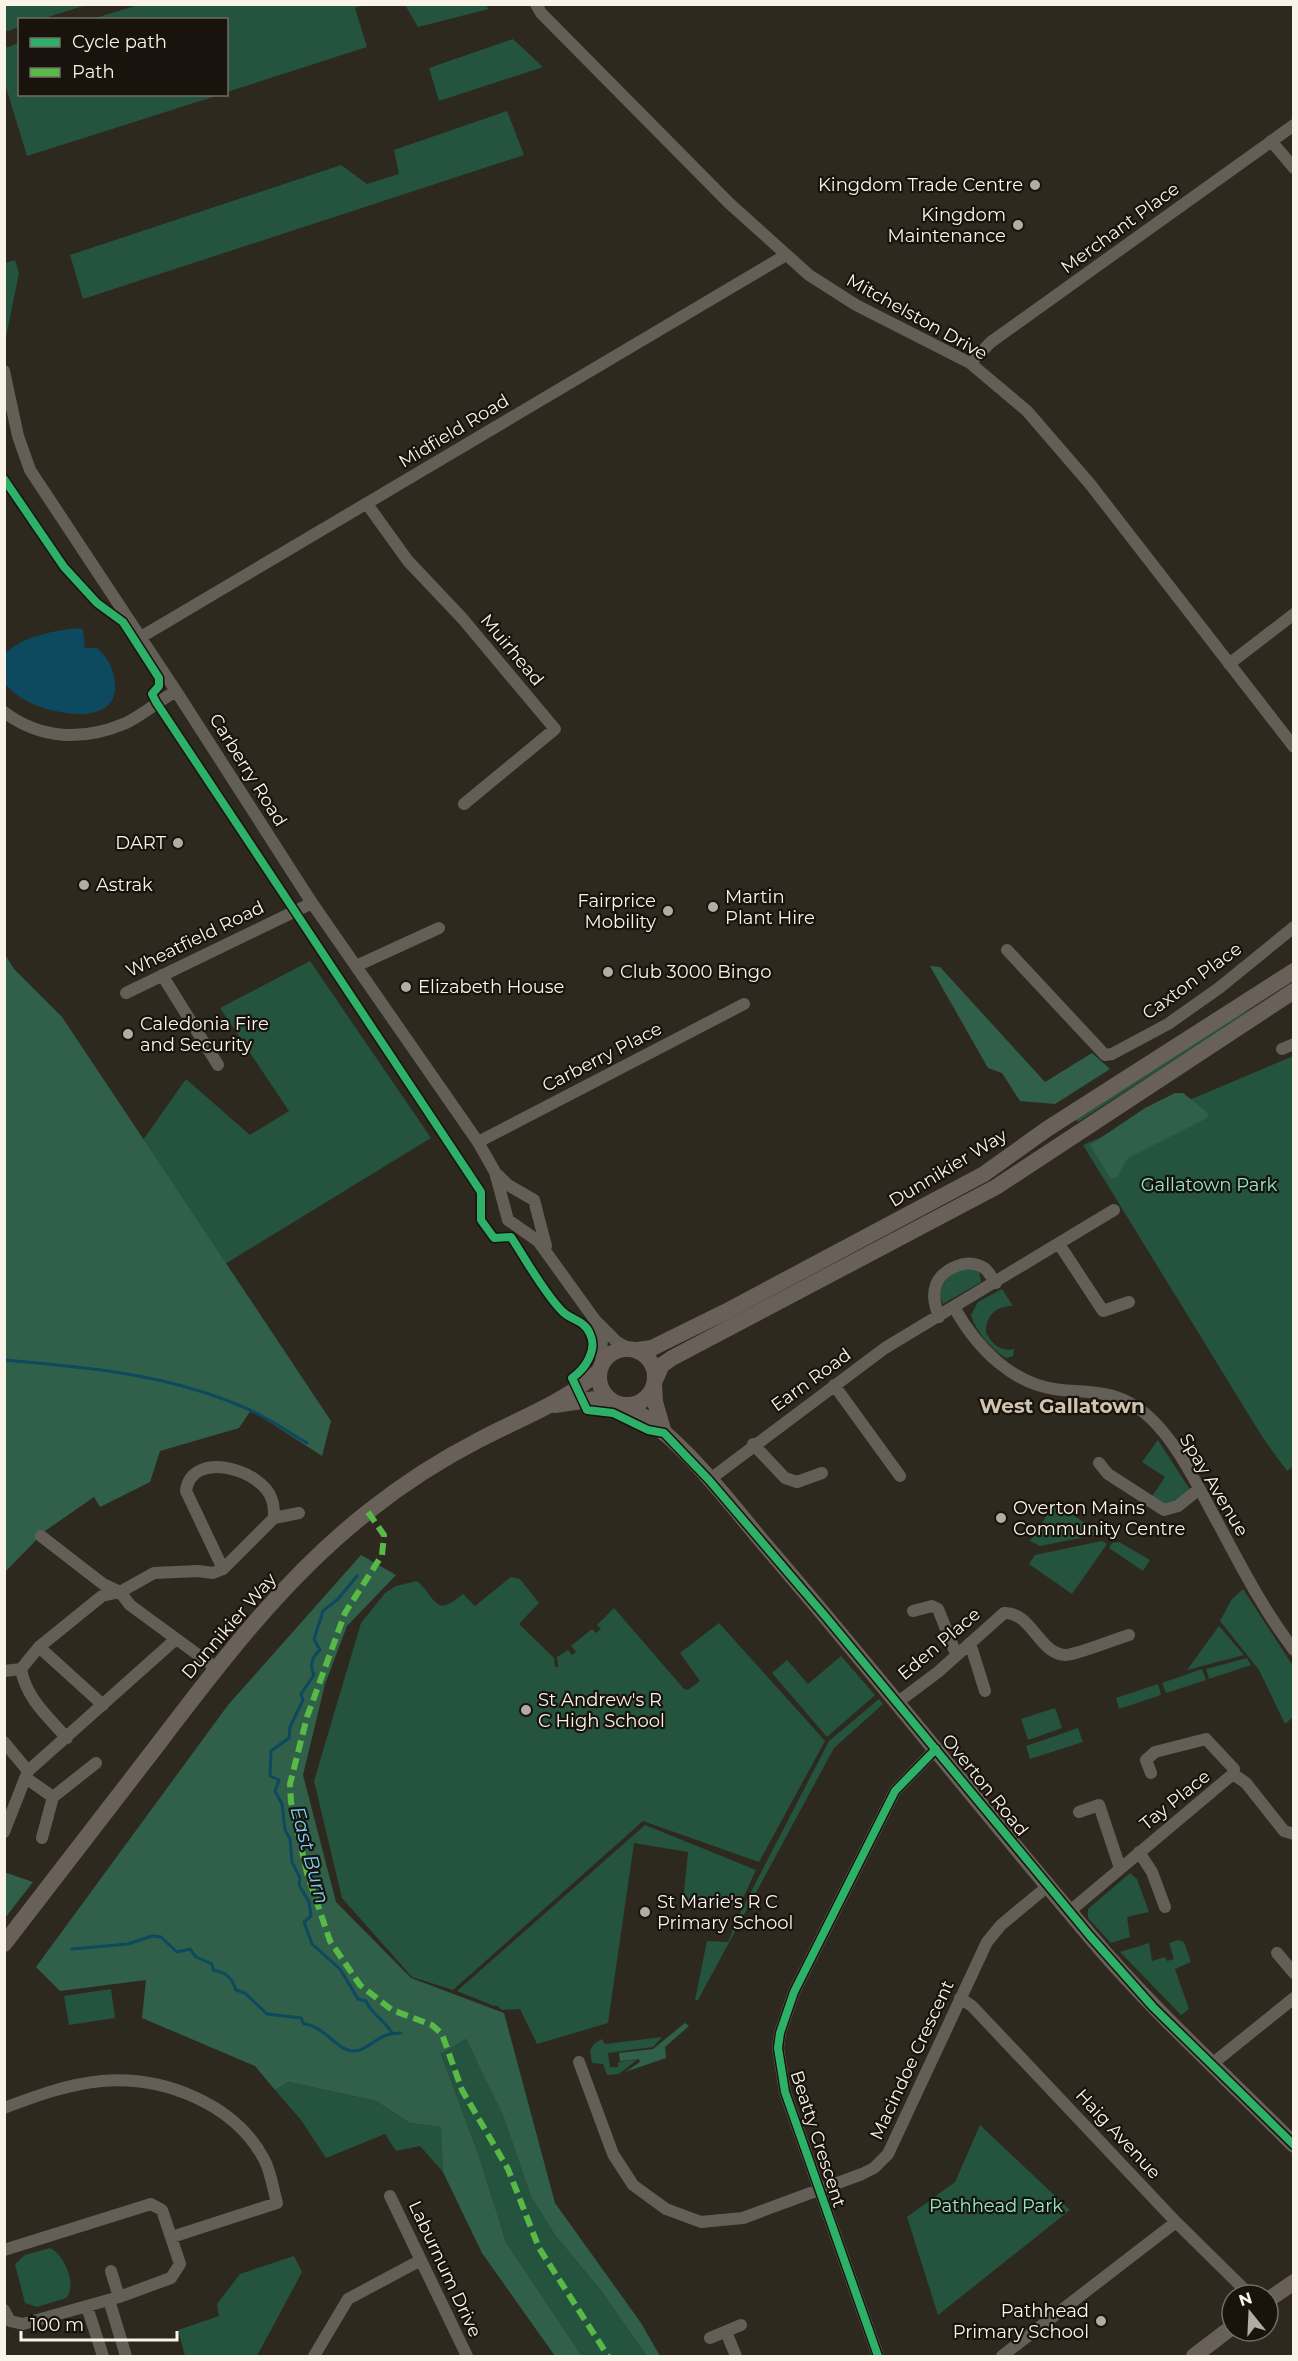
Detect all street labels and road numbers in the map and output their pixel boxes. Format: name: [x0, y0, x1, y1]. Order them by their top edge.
street label: Merchant Place: [1056, 178, 1184, 278]
street label: Mitchelston Drive: [843, 269, 991, 365]
street label: Midfield Road: [395, 389, 513, 473]
street label: Muirhead: [476, 610, 548, 690]
street label: Carberry Road: [204, 709, 292, 831]
street label: Wheatfield Road: [122, 896, 268, 982]
street label: Caxton Place: [1138, 938, 1246, 1024]
street label: Carberry Place: [539, 1017, 666, 1097]
street label: Dunnikier Way: [885, 1124, 1011, 1212]
street label: Earn Road: [767, 1344, 855, 1416]
street label: Spay Avenue: [1175, 1430, 1253, 1540]
street label: Dunnikier Way: [177, 1568, 281, 1684]
street label: Eden Place: [893, 1603, 985, 1685]
street label: Overton Road: [937, 1729, 1033, 1841]
street label: Tay Place: [1136, 1765, 1215, 1835]
street label: Macindoe Crescent: [865, 1977, 959, 2143]
street label: Beatty Crescent: [785, 2068, 851, 2210]
street label: Haig Avenue: [1071, 2084, 1165, 2184]
street label: Laburnum Drive: [404, 2197, 486, 2341]

